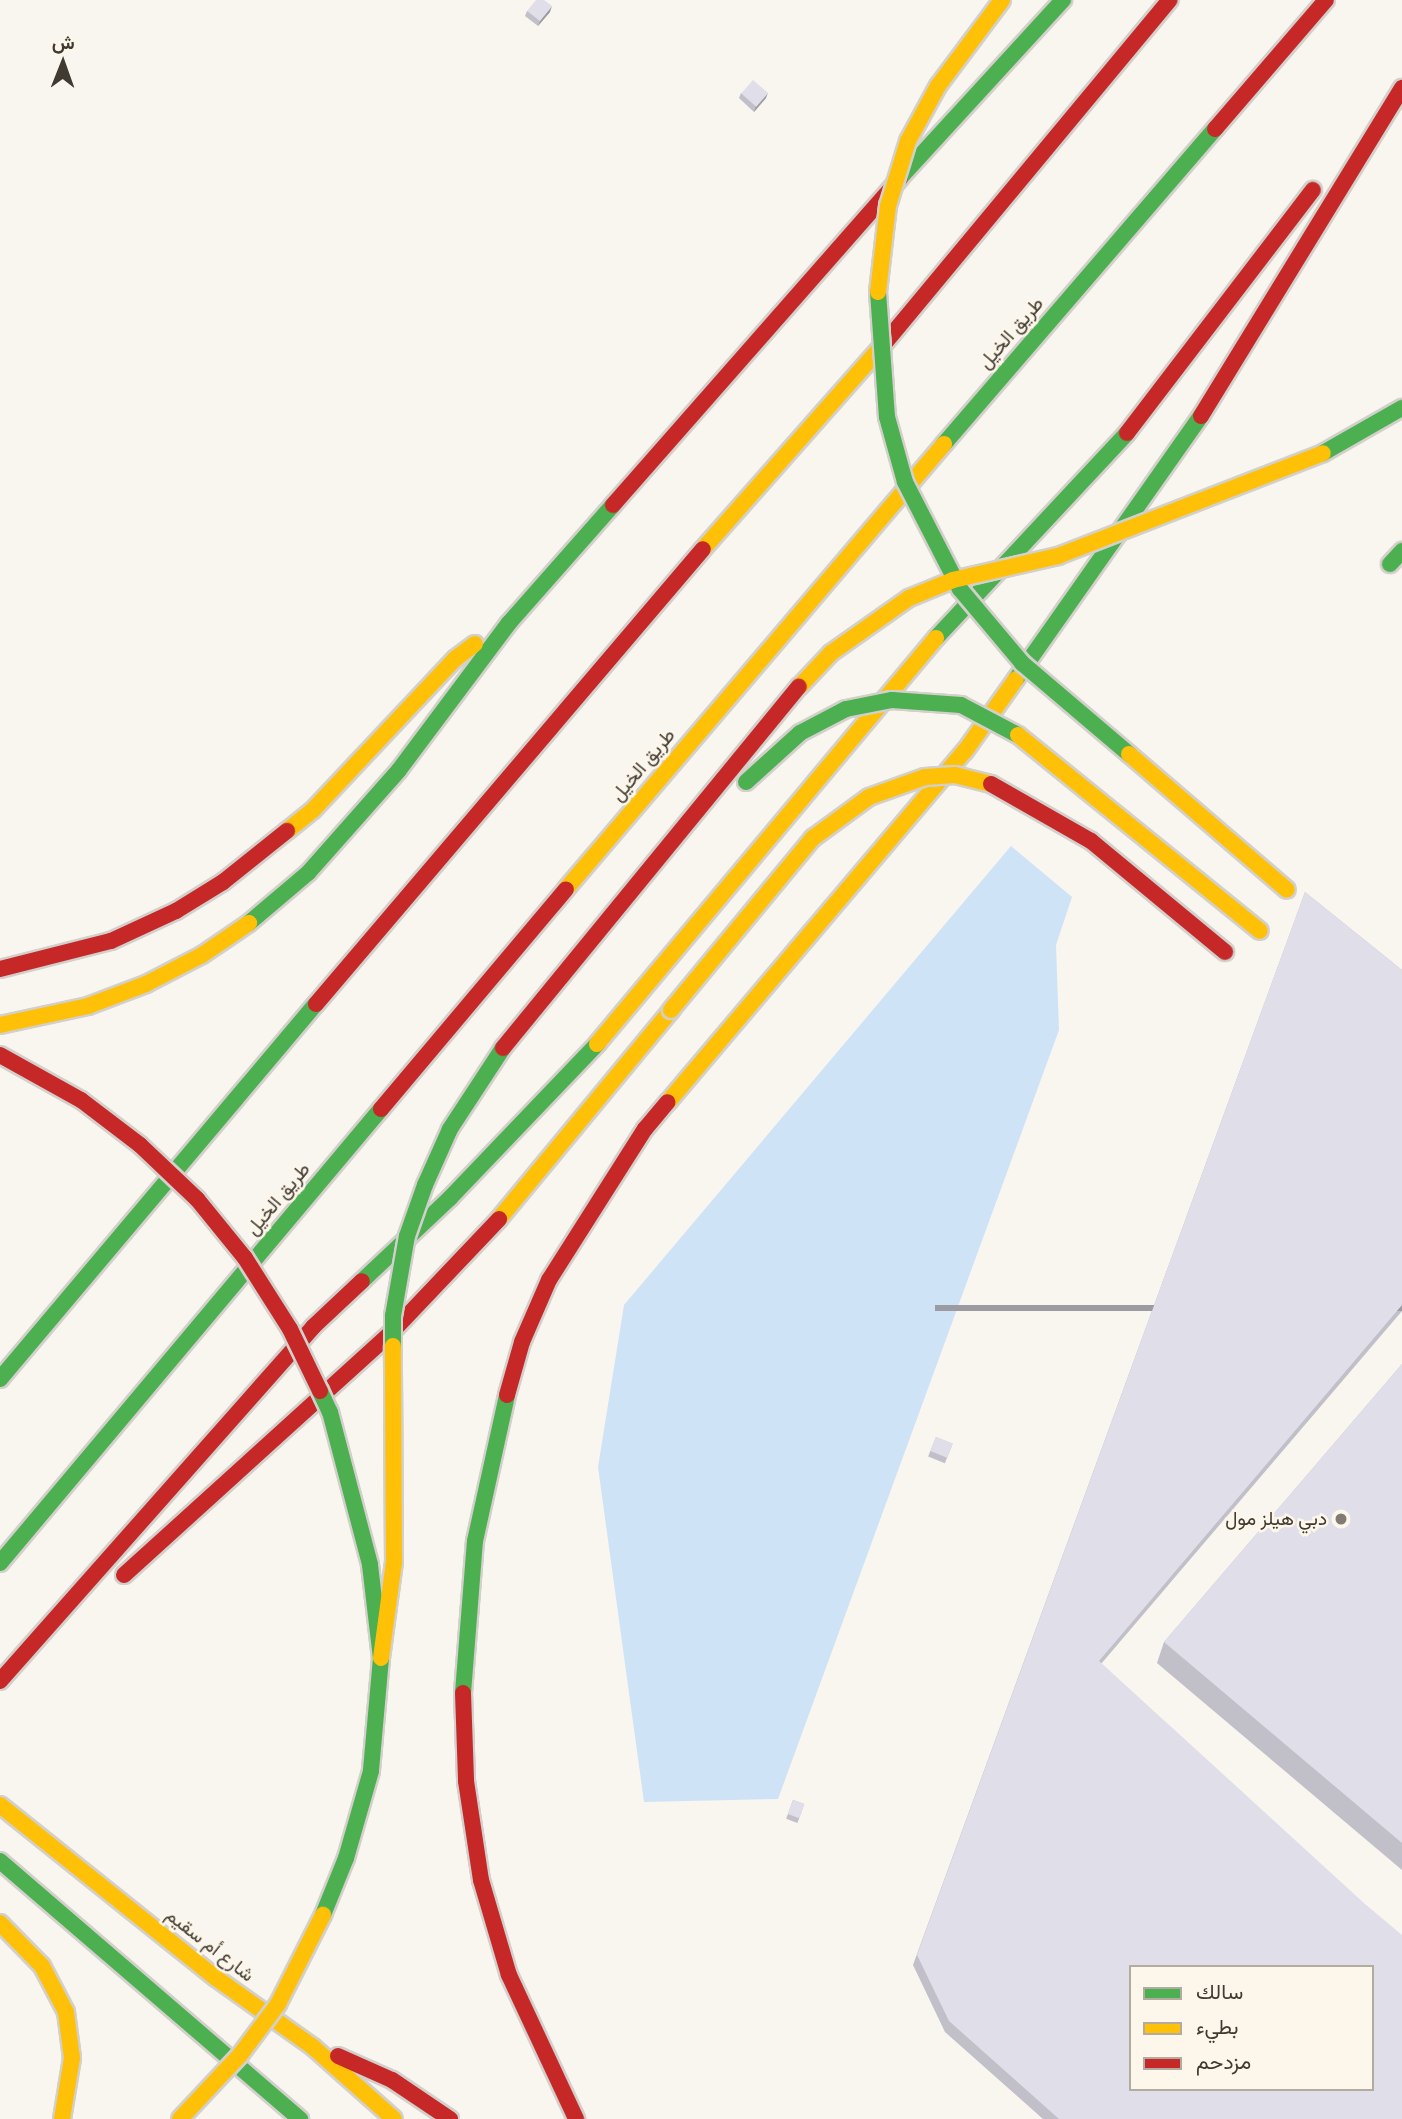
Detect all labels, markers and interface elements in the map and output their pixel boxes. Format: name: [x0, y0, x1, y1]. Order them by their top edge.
north arrow: [28, 28, 98, 98]
text: ش: [52, 31, 75, 53]
street label: طريق الخيل: [974, 292, 1048, 374]
street label: طريق الخيل: [606, 724, 680, 806]
street label: طريق الخيل: [241, 1158, 315, 1240]
place label: دبي هيلز مول: [1225, 1508, 1327, 1530]
marker: دبي هيلز مول: [1333, 1511, 1349, 1527]
street label: شارع أم سقيم: [161, 1903, 259, 1987]
legend: [1129, 1965, 1374, 2091]
text: سالك: [1196, 1979, 1243, 2003]
text: بطيء: [1196, 2014, 1239, 2038]
text: مزدحم: [1196, 2049, 1251, 2073]

